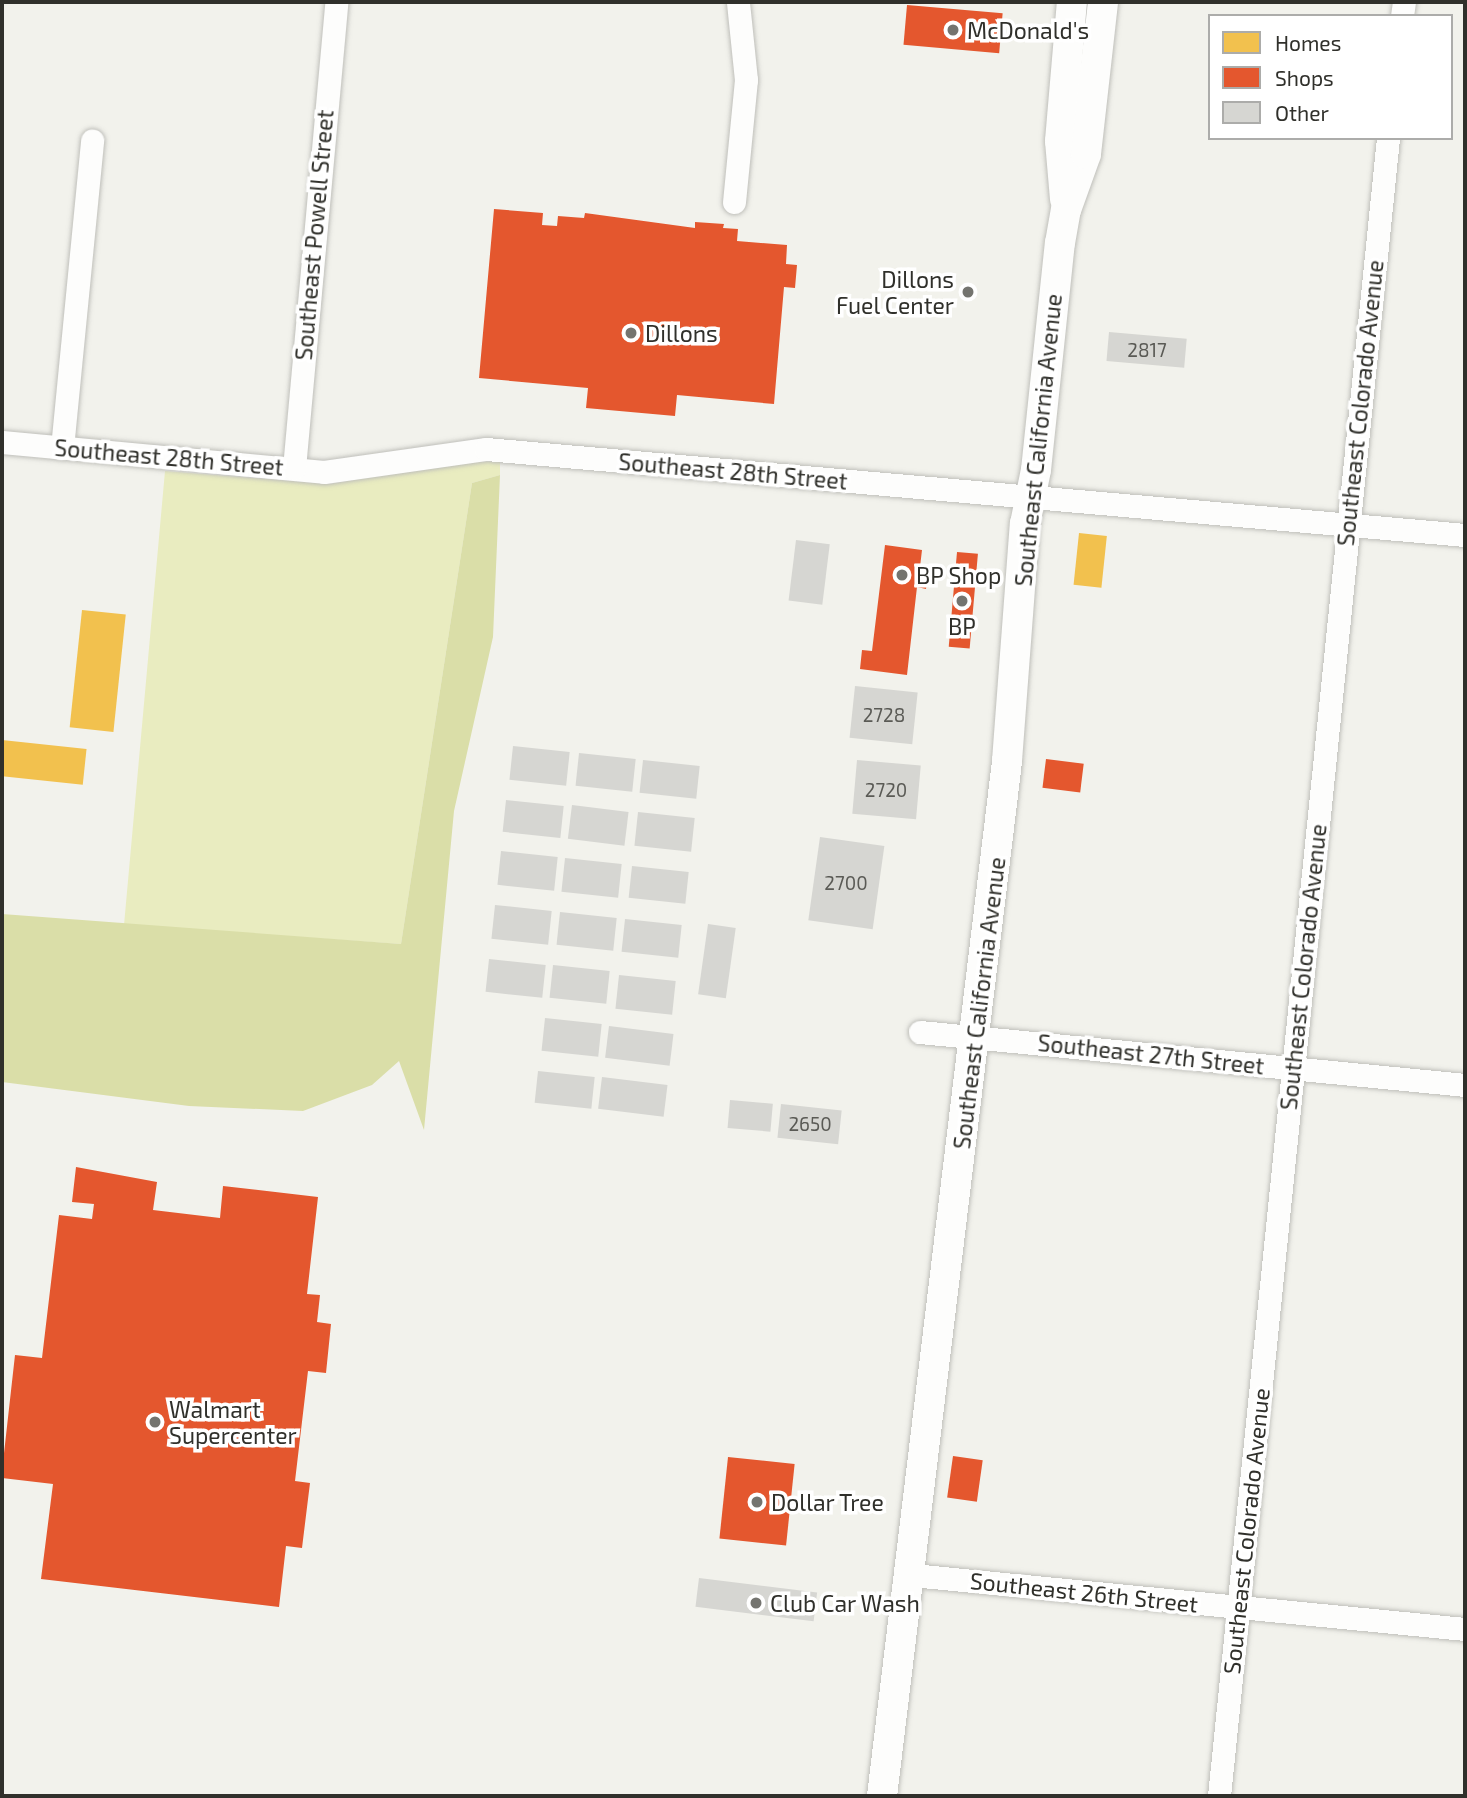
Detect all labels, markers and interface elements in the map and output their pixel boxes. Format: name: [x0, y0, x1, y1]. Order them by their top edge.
legend: [1208, 14, 1453, 140]
place label: McDonald's: [967, 16, 1089, 44]
marker: McDonald's: [945, 22, 961, 38]
text: Homes: [1275, 30, 1341, 55]
text: Shops: [1275, 65, 1334, 90]
text: Other: [1275, 100, 1329, 125]
street label: Southeast Powell Street: [289, 108, 339, 362]
street label: Southeast Colorado Avenue: [1331, 258, 1389, 548]
place label: Dillons Fuel Center: [835, 265, 954, 319]
marker: Dillons Fuel Center: [960, 284, 976, 300]
street label: Southeast California Avenue: [1009, 292, 1067, 588]
place label: Dillons: [645, 319, 718, 347]
marker: Dillons: [623, 325, 639, 341]
house number: 2817: [1127, 339, 1167, 361]
street label: Southeast 28th Street: [53, 433, 285, 481]
street label: Southeast 28th Street: [617, 447, 849, 495]
place label: BP Shop: [916, 561, 1002, 589]
marker: BP Shop: [894, 567, 910, 583]
marker: BP: [954, 593, 970, 609]
place label: BP: [948, 612, 976, 640]
house number: 2728: [863, 704, 905, 726]
house number: 2720: [865, 779, 907, 801]
street label: Southeast Colorado Avenue: [1274, 822, 1332, 1112]
street label: Southeast California Avenue: [947, 855, 1011, 1151]
house number: 2700: [824, 872, 868, 894]
street label: Southeast 27th Street: [1036, 1028, 1266, 1080]
house number: 2650: [788, 1113, 832, 1135]
street label: Southeast Colorado Avenue: [1217, 1386, 1275, 1676]
place label: Walmart Supercenter: [169, 1395, 297, 1449]
marker: Walmart Supercenter: [147, 1414, 163, 1430]
place label: Dollar Tree: [771, 1488, 885, 1516]
marker: Dollar Tree: [749, 1494, 765, 1510]
street label: Southeast 26th Street: [969, 1566, 1199, 1618]
place label: Club Car Wash: [770, 1589, 921, 1617]
marker: Club Car Wash: [748, 1595, 764, 1611]

